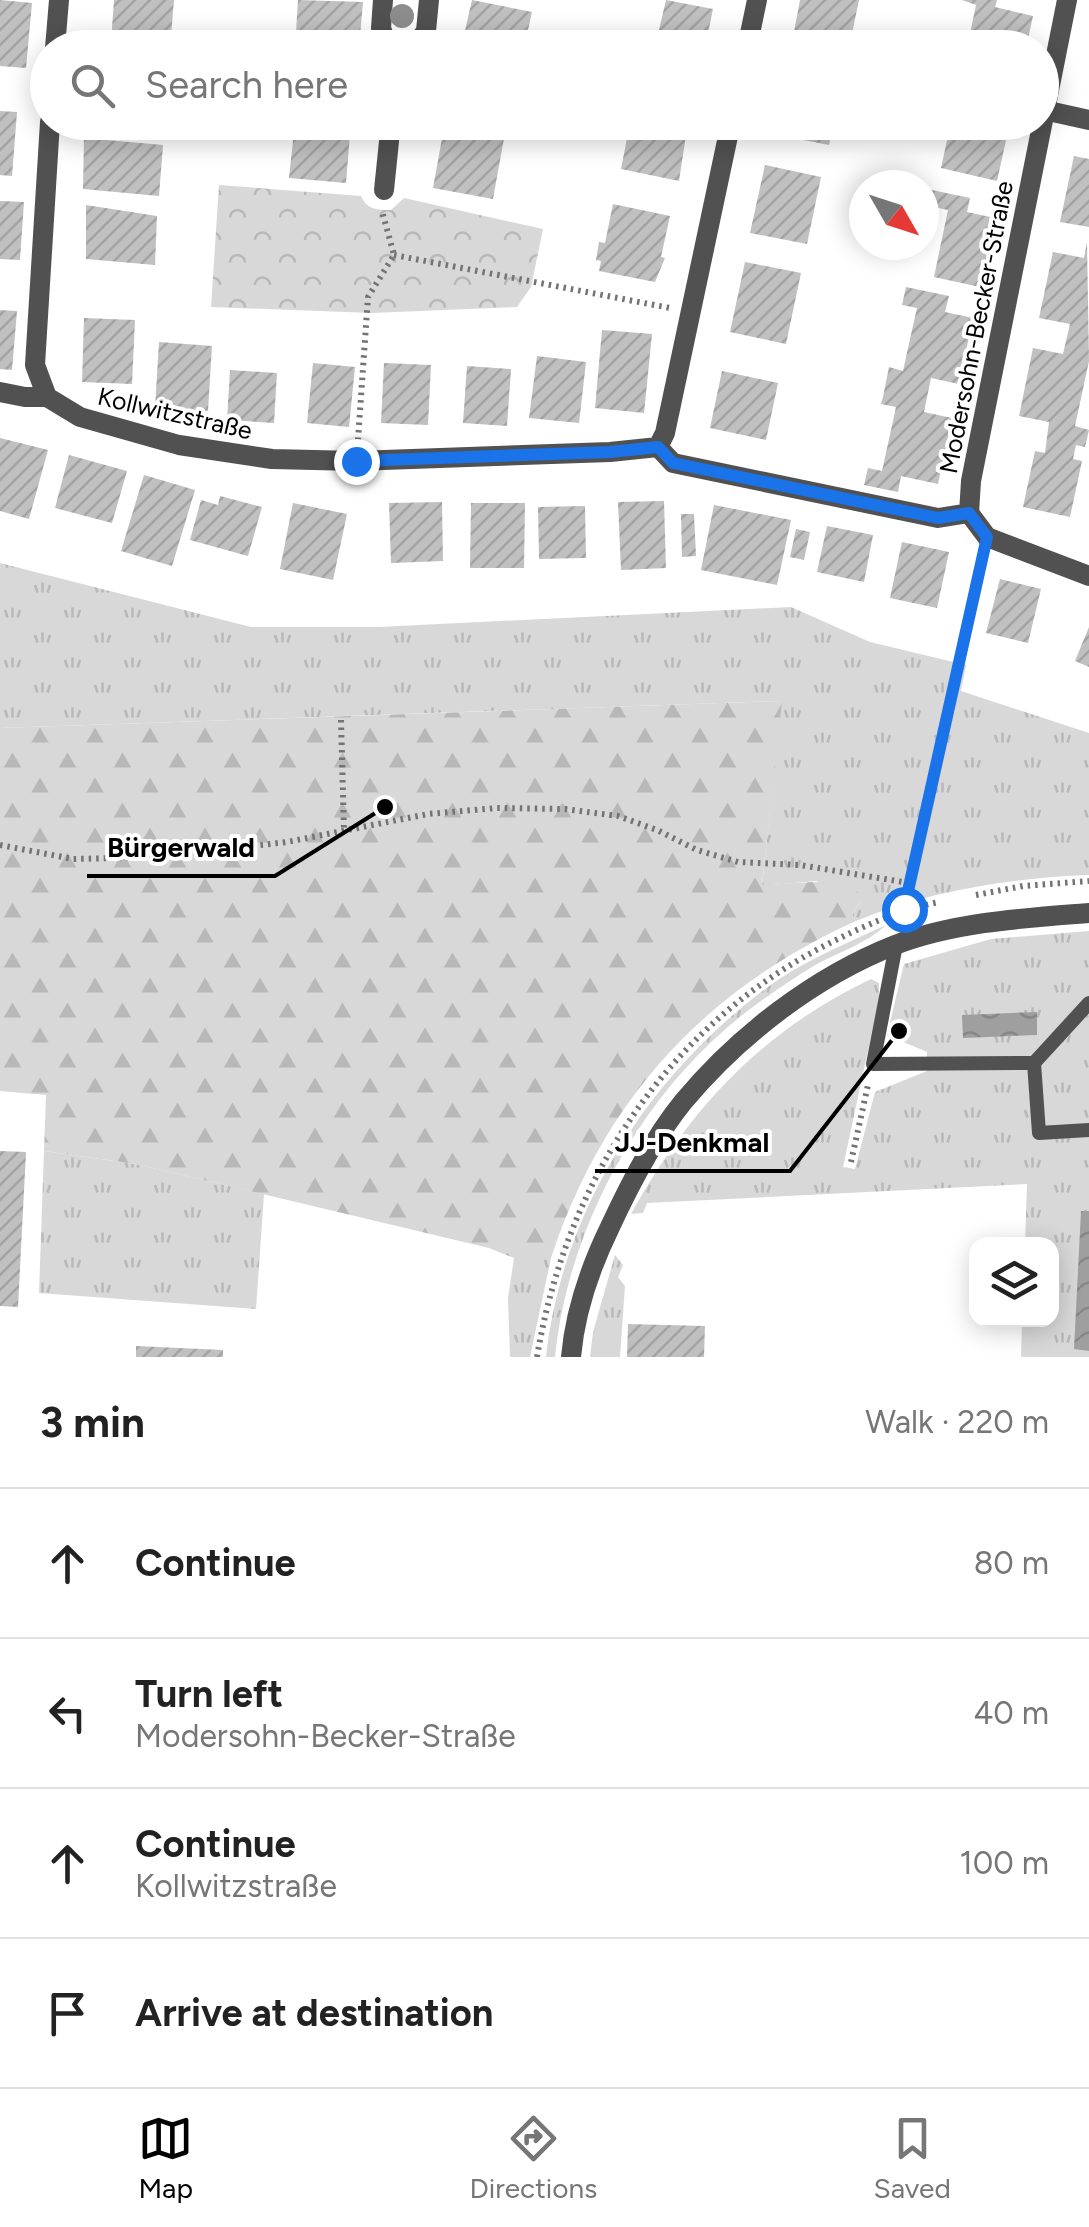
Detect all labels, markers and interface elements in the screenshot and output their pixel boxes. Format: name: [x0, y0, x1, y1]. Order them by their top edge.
search box: [30, 30, 1059, 140]
icon: search: [65, 58, 120, 113]
text: Search here: [145, 62, 348, 108]
north arrow: [849, 170, 939, 260]
street label: Modersohn-Becker-Straße: [933, 178, 1019, 476]
street label: Kollwitzstraße: [95, 381, 255, 445]
route end: [334, 439, 380, 485]
callout: Bürgerwald: [87, 818, 275, 876]
text: Bürgerwald: [107, 830, 255, 864]
route start: [882, 887, 928, 933]
callout: JJ-Denkmal: [595, 1113, 790, 1171]
text: JJ-Denkmal: [615, 1125, 769, 1159]
map controls: [969, 1237, 1059, 1327]
button: layers: [969, 1237, 1059, 1327]
text: 3 min: [40, 1397, 145, 1448]
text: Walk · 220 m: [865, 1403, 1049, 1441]
icon: ahead: [40, 1536, 95, 1591]
text: Continue: [135, 1540, 296, 1586]
text: 80 m: [974, 1544, 1049, 1582]
text: Turn left: [135, 1671, 283, 1717]
icon: left: [40, 1686, 95, 1741]
text: 40 m: [973, 1694, 1049, 1732]
text: Modersohn-Becker-Straße: [135, 1717, 516, 1755]
text: Continue: [135, 1821, 296, 1867]
icon: ahead: [40, 1836, 95, 1891]
text: 100 m: [960, 1844, 1049, 1882]
text: Kollwitzstraße: [135, 1867, 337, 1905]
icon: arrive: [40, 1986, 95, 2041]
text: Arrive at destination: [135, 1990, 493, 2036]
tab: Map: [138, 2111, 193, 2205]
tab: Directions: [470, 2111, 597, 2205]
tab: Saved: [874, 2111, 951, 2205]

